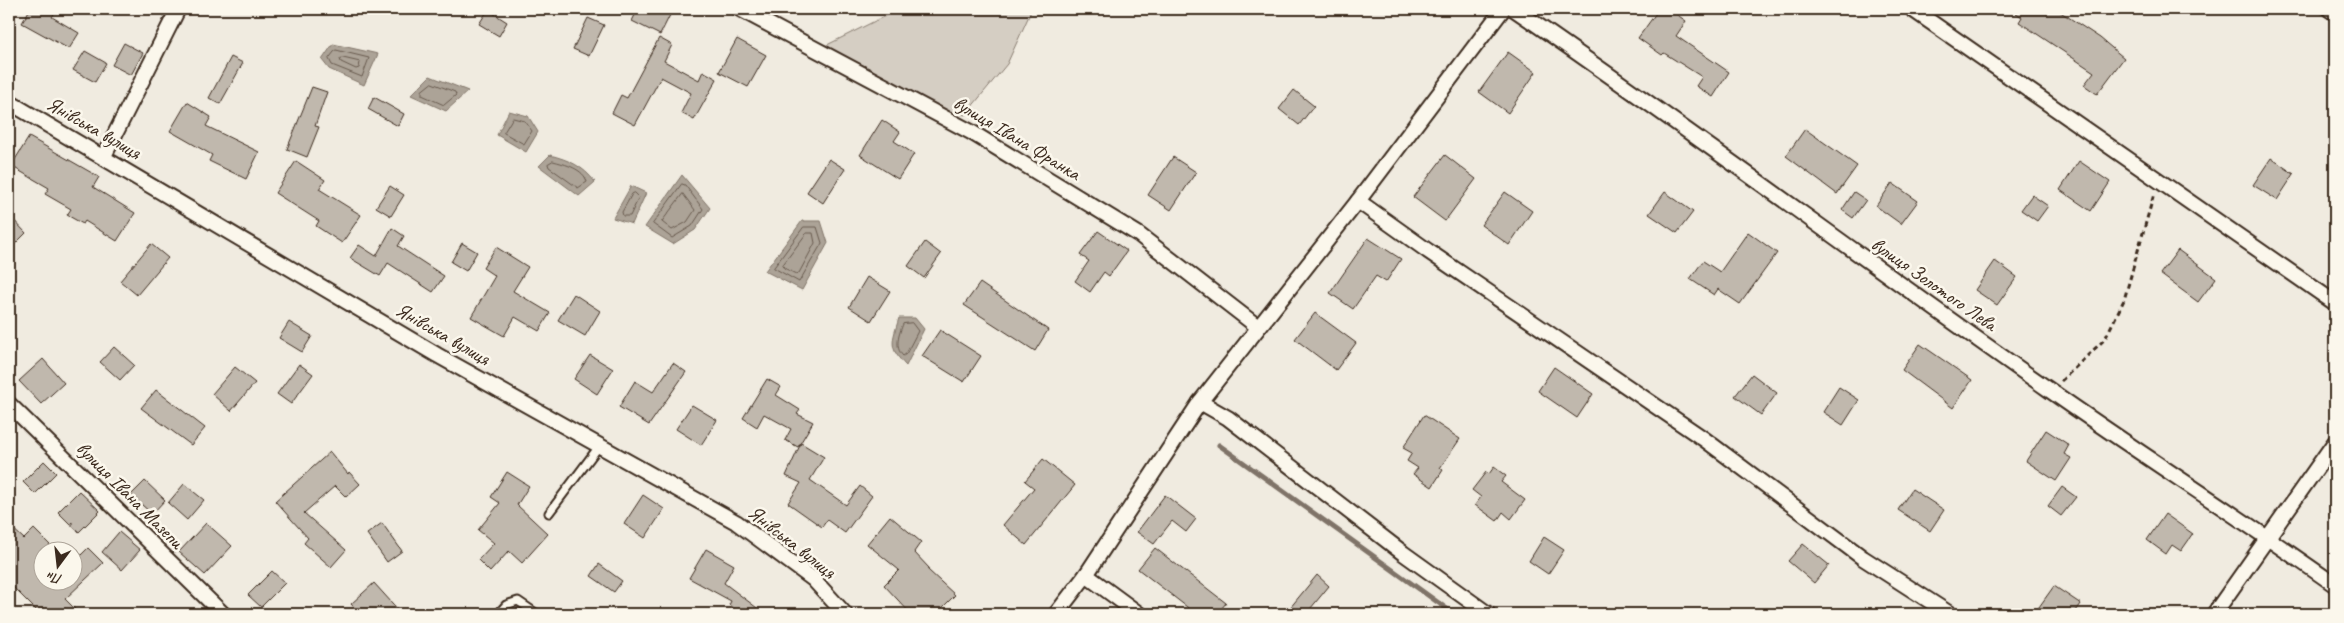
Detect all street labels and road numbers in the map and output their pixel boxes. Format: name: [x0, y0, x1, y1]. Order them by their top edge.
street label: вулиця Івана Франка: [949, 90, 1086, 186]
street label: Янівська вулиця: [42, 91, 146, 165]
street label: вулиця Золотого Лева: [1866, 231, 2003, 338]
street label: Янівська вулиця: [391, 297, 495, 371]
street label: вулиця Івана Мазепи: [71, 436, 190, 555]
street label: Янівська вулиця: [743, 500, 842, 585]

